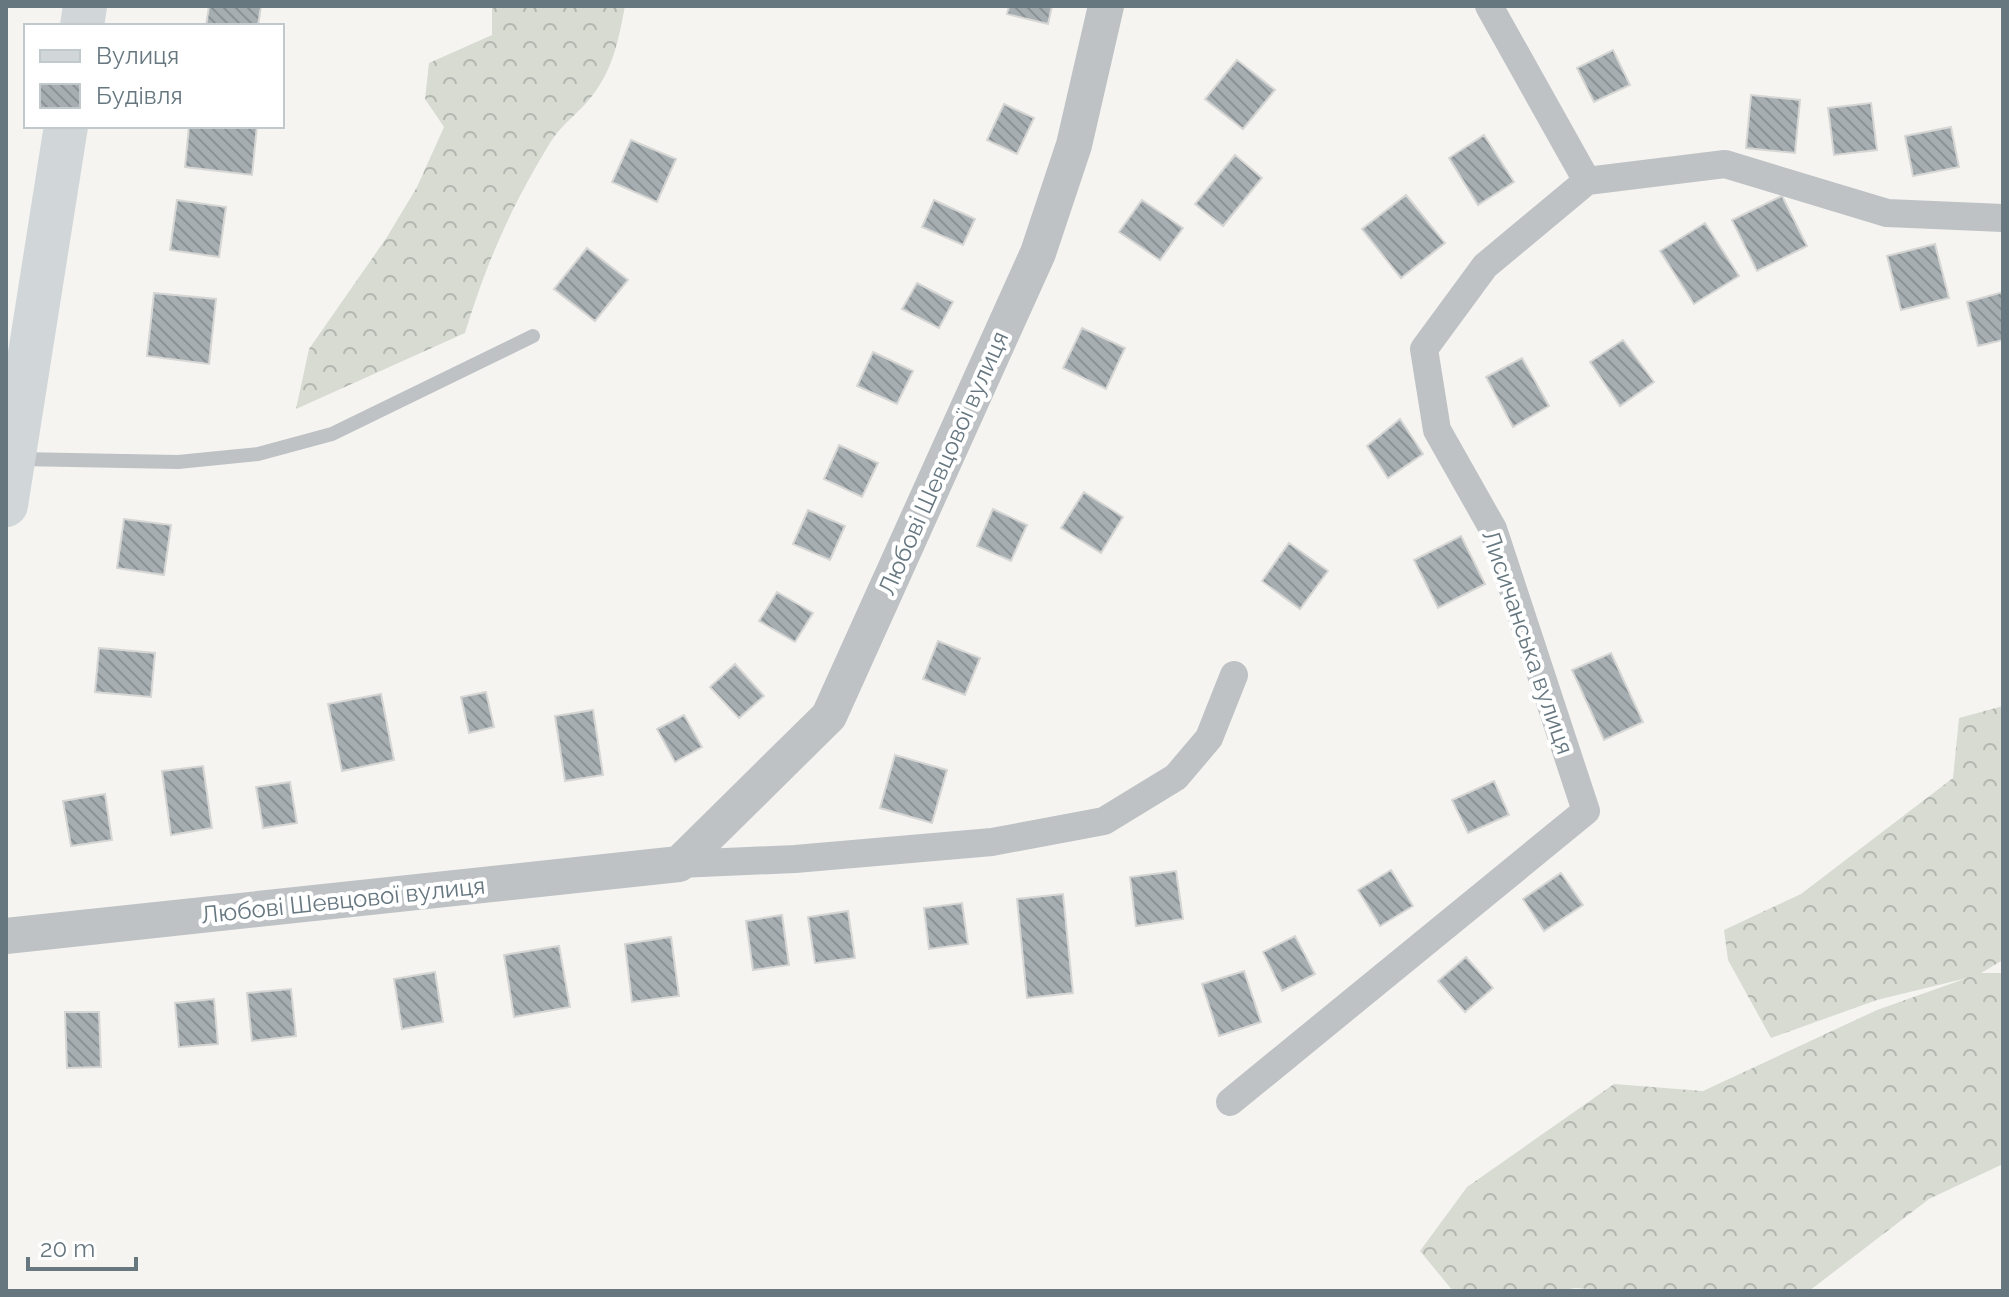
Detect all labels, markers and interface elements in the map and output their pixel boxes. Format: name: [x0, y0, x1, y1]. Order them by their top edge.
legend: [24, 24, 284, 128]
text: Вулиця: [96, 41, 179, 70]
text: Будівля: [96, 81, 183, 110]
street label: Любові Шевцової вулиця: [872, 327, 1014, 599]
street label: Лисичанська вулиця: [1476, 526, 1580, 758]
street label: Любові Шевцової вулиця: [199, 871, 487, 929]
scale bar: [28, 1221, 136, 1271]
text: 20 m: [40, 1234, 95, 1263]

